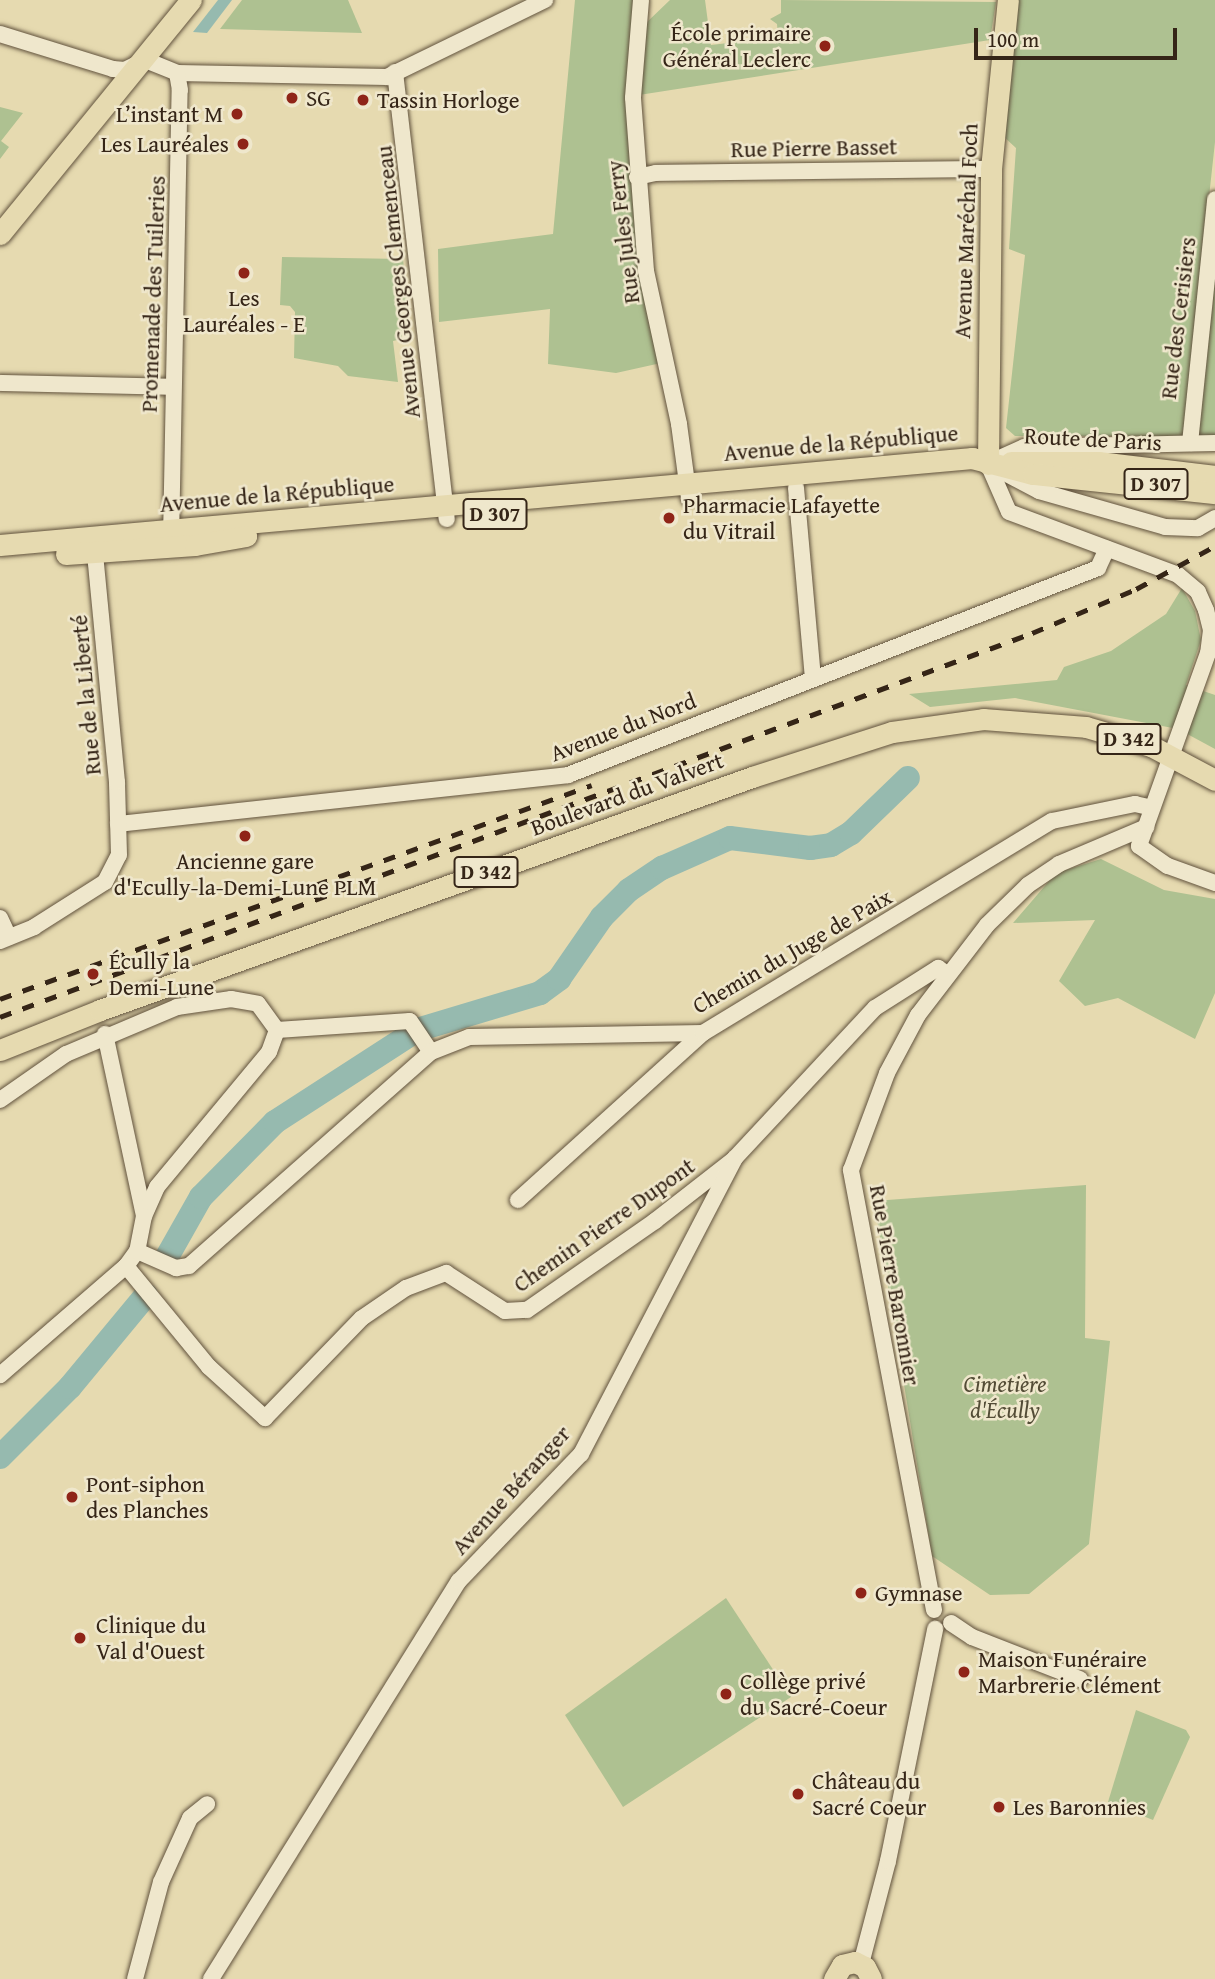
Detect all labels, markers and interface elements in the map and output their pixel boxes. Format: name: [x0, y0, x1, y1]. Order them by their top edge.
scale bar: [977, 14, 1180, 58]
place label: École primaire Général Leclerc: [663, 19, 811, 73]
text: 100 m: [987, 24, 1039, 55]
marker: École primaire Général Leclerc: [817, 38, 833, 54]
place label: SG: [306, 84, 331, 112]
place label: Tassin Horloge: [377, 86, 519, 114]
marker: SG: [284, 90, 300, 106]
marker: Tassin Horloge: [355, 92, 371, 108]
place label: L’instant M: [116, 100, 223, 128]
marker: L’instant M: [229, 106, 245, 122]
street label: Avenue Maréchal Foch: [948, 123, 984, 339]
place label: Les Lauréales: [101, 130, 229, 158]
street label: Rue Pierre Basset: [730, 133, 898, 163]
marker: Les Lauréales: [235, 136, 251, 152]
street label: Avenue Georges Clemenceau: [370, 144, 426, 420]
street label: Rue Jules Ferry: [601, 159, 645, 305]
street label: Promenade des Tuileries: [135, 175, 171, 413]
street label: Rue des Cerisiers: [1154, 235, 1202, 401]
marker: Les Lauréales - E: [236, 265, 252, 281]
place label: Les Lauréales - E: [183, 284, 305, 338]
street label: Avenue de la République: [723, 419, 959, 467]
street label: Route de Paris: [1023, 422, 1163, 456]
road number: D 307: [1123, 466, 1189, 502]
street label: Avenue de la République: [159, 470, 395, 518]
place label: Pharmacie Lafayette du Vitrail: [683, 491, 880, 545]
road number: D 307: [462, 496, 528, 532]
marker: Pharmacie Lafayette du Vitrail: [661, 510, 677, 526]
street label: Rue de la Liberté: [65, 614, 107, 776]
street label: Avenue du Nord: [546, 687, 700, 767]
road number: D 342: [1096, 722, 1162, 756]
street label: Boulevard du Valvert: [527, 746, 727, 842]
marker: Ancienne gare d'Ecully-la-Demi-Lune PLM: [237, 828, 253, 844]
place label: Ancienne gare d'Ecully-la-Demi-Lune PLM: [114, 847, 376, 901]
road number: D 342: [453, 854, 519, 890]
street label: Chemin du Juge de Paix: [687, 883, 897, 1019]
place label: Écully la Demi-Lune: [109, 947, 214, 1001]
marker: Écully la Demi-Lune: [83, 964, 103, 984]
street label: Chemin Pierre Dupont: [508, 1152, 700, 1298]
street label: Rue Pierre Baronnier: [864, 1183, 926, 1387]
park label: Cimetière d'Écully: [963, 1370, 1047, 1424]
street label: Avenue Béranger: [446, 1420, 576, 1560]
place label: Pont-siphon des Planches: [86, 1470, 209, 1524]
marker: Pont-siphon des Planches: [64, 1489, 80, 1505]
place label: Gymnase: [875, 1579, 963, 1607]
marker: Gymnase: [853, 1585, 869, 1601]
place label: Clinique du Val d'Ouest: [96, 1611, 206, 1665]
marker: Clinique du Val d'Ouest: [70, 1628, 90, 1648]
place label: Maison Funéraire Marbrerie Clément: [978, 1645, 1161, 1699]
marker: Maison Funéraire Marbrerie Clément: [956, 1664, 972, 1680]
place label: Collège privé du Sacré-Coeur: [740, 1667, 887, 1721]
marker: Collège privé du Sacré-Coeur: [718, 1686, 734, 1702]
place label: Château du Sacré Coeur: [812, 1767, 927, 1821]
marker: Château du Sacré Coeur: [790, 1786, 806, 1802]
place label: Les Baronnies: [1013, 1793, 1146, 1821]
marker: Les Baronnies: [991, 1799, 1007, 1815]

